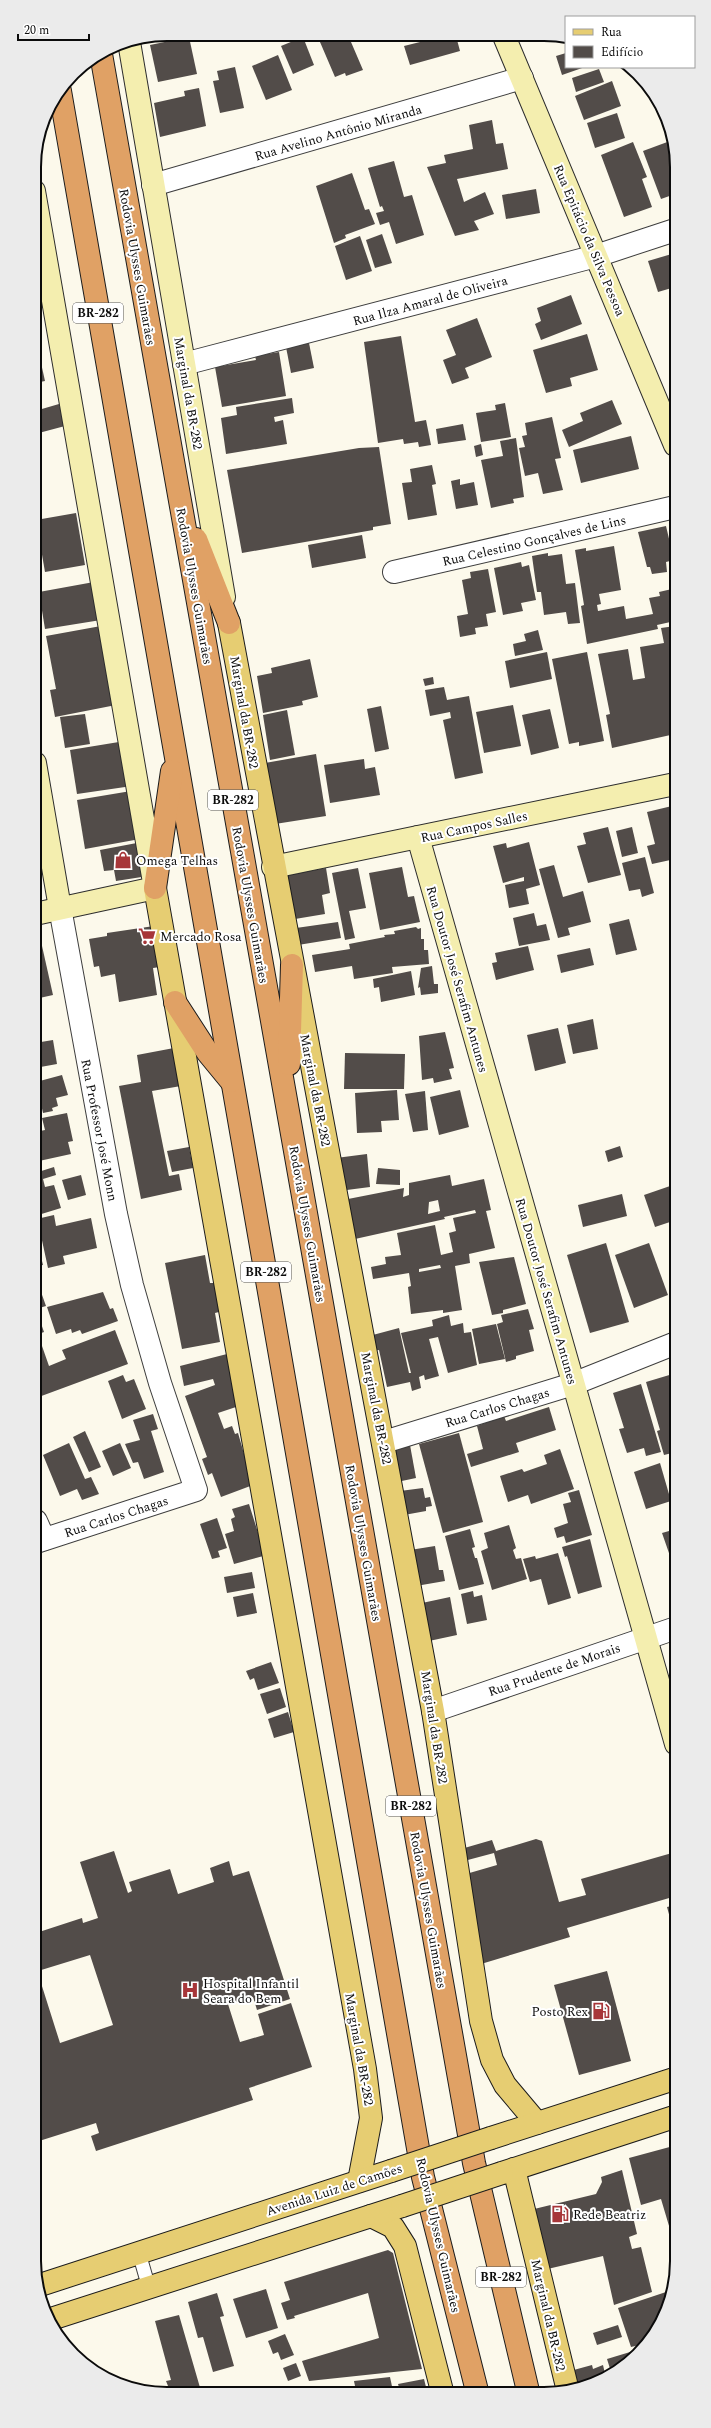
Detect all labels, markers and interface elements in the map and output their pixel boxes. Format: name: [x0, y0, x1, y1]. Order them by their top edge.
scale bar: [18, 16, 89, 42]
legend: [565, 16, 695, 68]
text: 20 m: [24, 21, 49, 40]
text: Rua: [601, 23, 622, 42]
text: Edifício: [601, 43, 643, 62]
street label: Rua Avelino Antônio Miranda: [252, 99, 425, 166]
street label: Rua Epitácio da Silva Pessoa: [548, 161, 630, 320]
street label: Rodovia Ulysses Guimarães: [113, 187, 161, 347]
street label: Rua Ilza Amaral de Oliveira: [351, 270, 511, 331]
road number: BR-282: [73, 303, 123, 323]
street label: Marginal da BR-282: [168, 335, 208, 451]
street label: Rodovia Ulysses Guimarães: [170, 506, 218, 666]
street label: Rua Celestino Gonçalves de Lins: [440, 510, 628, 572]
street label: Marginal da BR-282: [224, 654, 264, 770]
road number: BR-282: [208, 790, 258, 810]
street label: Rua Campos Salles: [419, 806, 530, 848]
street label: Rodovia Ulysses Guimarães: [226, 825, 274, 985]
shop icon: Omega Telhas: [113, 850, 133, 870]
place label: Omega Telhas: [136, 851, 218, 871]
street label: Rua Doutor José Serafim Antunes: [421, 884, 493, 1075]
supermarket icon: Mercado Rosa: [137, 926, 157, 946]
place label: Mercado Rosa: [160, 927, 242, 947]
street label: Marginal da BR-282: [294, 1032, 336, 1148]
street label: Rua Professor José Monn: [75, 1057, 123, 1204]
street label: Rodovia Ulysses Guimarães: [283, 1144, 331, 1304]
street label: Rua Doutor José Serafim Antunes: [510, 1196, 582, 1387]
road number: BR-282: [241, 1262, 291, 1282]
street label: Marginal da BR-282: [355, 1350, 397, 1466]
street label: Rua Carlos Chagas: [443, 1383, 552, 1433]
street label: Rodovia Ulysses Guimarães: [339, 1463, 387, 1623]
street label: Rua Carlos Chagas: [62, 1491, 171, 1543]
street label: Rua Prudente de Morais: [485, 1638, 623, 1702]
street label: Marginal da BR-282: [415, 1669, 453, 1785]
road number: BR-282: [386, 1796, 436, 1816]
street label: Rodovia Ulysses Guimarães: [404, 1830, 452, 1990]
place label: Hospital Infantil Seara do Bem: [203, 1974, 299, 2009]
hospital icon: Hospital Infantil Seara do Bem: [180, 1980, 200, 2000]
street label: Marginal da BR-282: [339, 1991, 379, 2107]
fuel station icon: Posto Rex: [591, 2001, 611, 2021]
place label: Posto Rex: [531, 2002, 589, 2022]
street label: Rodovia Ulysses Guimarães: [410, 2156, 466, 2315]
street label: Avenida Luiz de Camões: [264, 2158, 405, 2221]
fuel station icon: Rede Beatriz: [550, 2204, 570, 2224]
place label: Rede Beatriz: [573, 2205, 646, 2225]
street label: Marginal da BR-282: [525, 2257, 571, 2373]
road number: BR-282: [476, 2267, 526, 2287]

